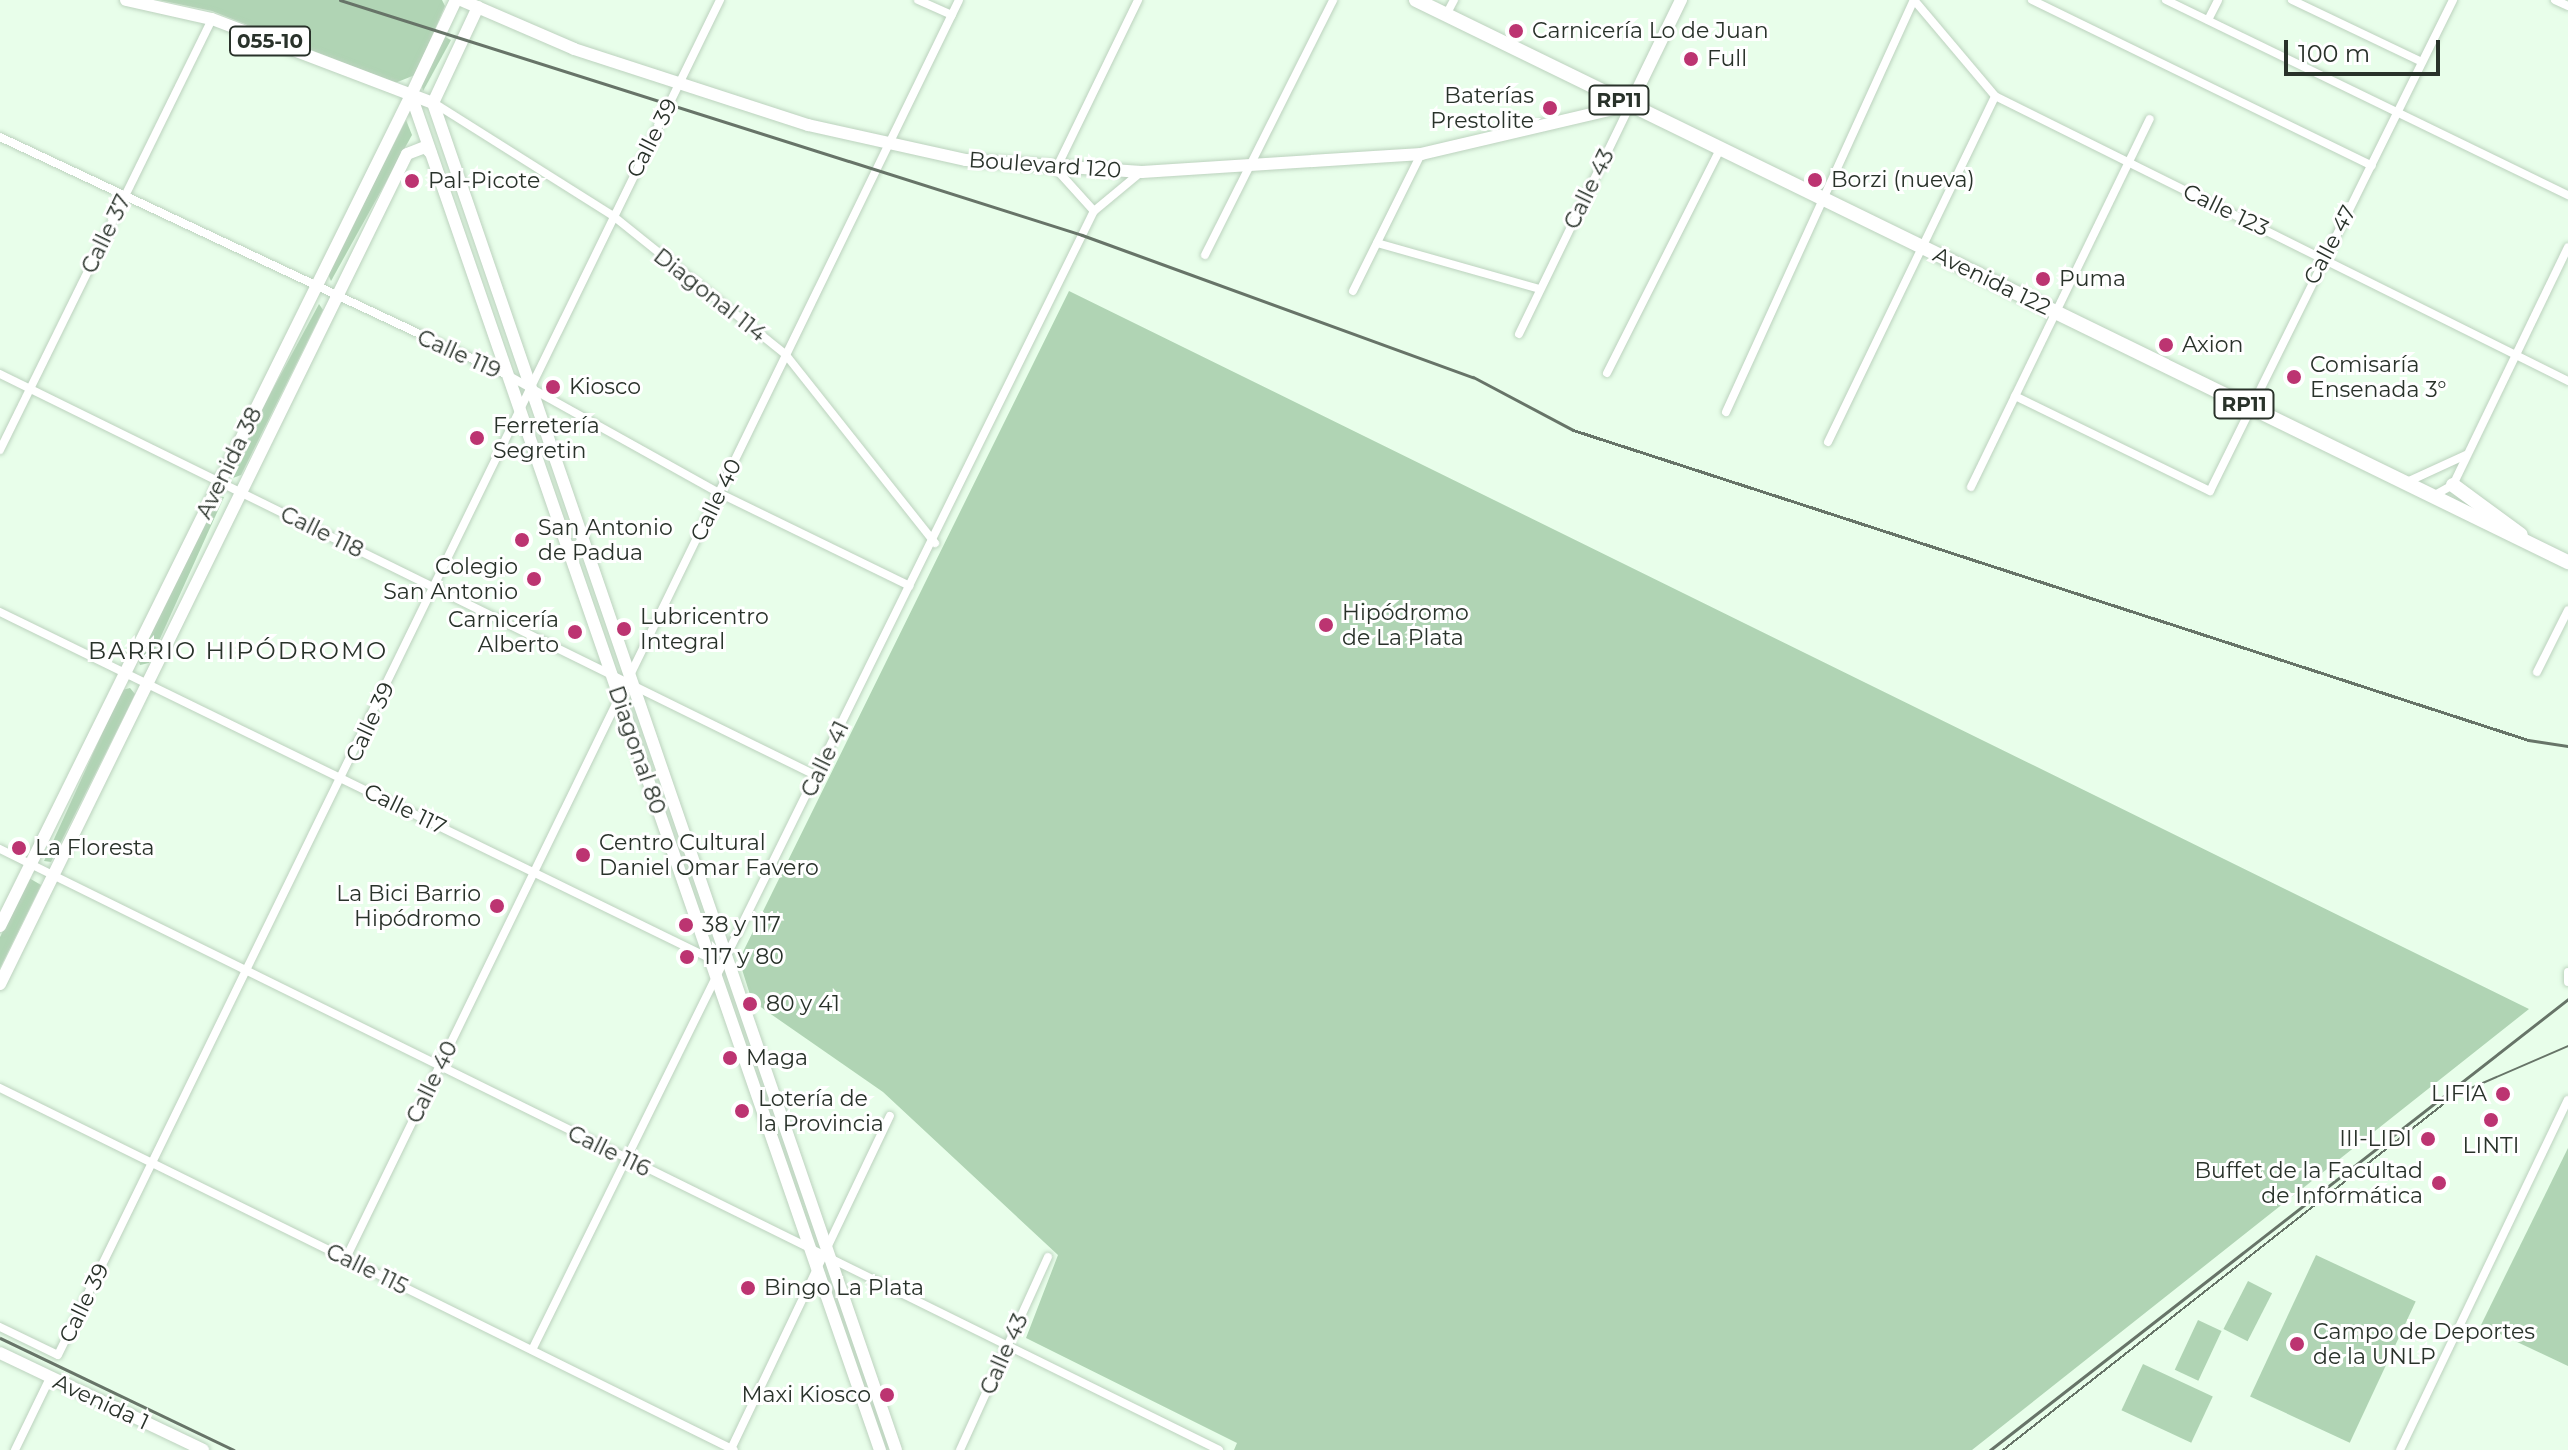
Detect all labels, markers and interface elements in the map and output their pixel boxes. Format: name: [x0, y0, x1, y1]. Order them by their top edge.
place label: Carnicería Lo de Juan: [1532, 18, 1769, 44]
marker: Carnicería Lo de Juan: [1507, 22, 1525, 40]
scale bar: [2288, 24, 2444, 74]
road number: 055-10: [228, 25, 312, 57]
text: 100 m: [2298, 39, 2370, 68]
place label: Full: [1707, 46, 1747, 72]
marker: Full: [1682, 50, 1700, 68]
place label: Baterías Prestolite: [1430, 82, 1534, 134]
road number: RP11: [1587, 84, 1651, 116]
street label: Calle 39: [621, 94, 683, 182]
marker: Baterías Prestolite: [1541, 99, 1559, 117]
street label: Calle 43: [1558, 145, 1620, 233]
street label: Boulevard 120: [968, 147, 1122, 183]
place label: Borzi (nueva): [1831, 167, 1975, 193]
place label: Pal-Picote: [428, 168, 540, 194]
marker: Borzi (nueva): [1806, 171, 1824, 189]
marker: Pal-Picote: [403, 172, 421, 190]
street label: Calle 123: [2179, 178, 2273, 242]
street label: Calle 37: [76, 190, 136, 278]
street label: Calle 47: [2298, 201, 2362, 289]
street label: Avenida 122: [1929, 241, 2055, 321]
street label: Diagonal 114: [648, 243, 772, 347]
place label: Puma: [2059, 266, 2126, 292]
marker: Puma: [2034, 270, 2052, 288]
street label: Calle 119: [413, 324, 505, 384]
place label: Axion: [2182, 332, 2243, 358]
marker: Axion: [2157, 336, 2175, 354]
place label: Comisaría Ensenada 3°: [2310, 351, 2446, 402]
marker: Comisaría Ensenada 3°: [2285, 368, 2303, 386]
place label: Kiosco: [569, 374, 641, 400]
marker: Kiosco: [544, 378, 562, 396]
road number: RP11: [2212, 388, 2276, 420]
street label: Avenida 38: [191, 403, 267, 523]
place label: Ferretería Segretin: [493, 412, 600, 464]
marker: Ferretería Segretin: [468, 429, 486, 447]
street label: Calle 40: [685, 454, 747, 546]
street label: Calle 118: [276, 501, 368, 563]
place label: San Antonio de Padua: [538, 514, 673, 566]
marker: San Antonio de Padua: [513, 531, 531, 549]
place label: Colegio San Antonio: [383, 553, 518, 604]
marker: Colegio San Antonio: [525, 570, 543, 588]
place label: Hipódromo de La Plata: [1342, 599, 1469, 650]
place label: Lubricentro Integral: [640, 603, 769, 654]
place label: Carnicería Alberto: [448, 606, 559, 658]
marker: Hipódromo de La Plata: [1317, 616, 1335, 634]
marker: Lubricentro Integral: [615, 620, 633, 638]
marker: Carnicería Alberto: [566, 623, 584, 641]
district label: BARRIO HIPÓDROMO: [88, 637, 388, 665]
street label: Calle 39: [340, 678, 400, 766]
street label: Diagonal 80: [603, 682, 671, 818]
street label: Calle 41: [795, 717, 855, 801]
street label: Calle 117: [360, 778, 450, 840]
place label: Centro Cultural Daniel Omar Favero: [599, 829, 819, 880]
place label: La Floresta: [35, 835, 154, 861]
marker: La Floresta: [10, 839, 28, 857]
marker: Centro Cultural Daniel Omar Favero: [574, 846, 592, 864]
place label: La Bici Barrio Hipódromo: [336, 880, 481, 932]
marker: La Bici Barrio Hipódromo: [488, 897, 506, 915]
place label: 38 y 117: [702, 912, 781, 938]
marker: 38 y 117: [677, 916, 695, 934]
place label: 117 y 80: [703, 944, 784, 970]
marker: 117 y 80: [678, 948, 696, 966]
place label: 80 y 41: [766, 991, 840, 1017]
marker: 80 y 41: [741, 995, 759, 1013]
street label: Calle 40: [401, 1036, 463, 1128]
place label: Maga: [746, 1045, 808, 1071]
marker: Maga: [721, 1049, 739, 1067]
place label: LIFIA: [2431, 1081, 2487, 1107]
place label: Lotería de la Provincia: [758, 1085, 884, 1136]
marker: LIFIA: [2494, 1085, 2512, 1103]
marker: Lotería de la Provincia: [733, 1102, 751, 1120]
marker: LINTI: [2482, 1111, 2500, 1129]
street label: Calle 116: [563, 1120, 655, 1182]
place label: III-LIDI: [2339, 1126, 2412, 1152]
marker: III-LIDI: [2419, 1130, 2437, 1148]
place label: LINTI: [2463, 1133, 2519, 1159]
place label: Buffet de la Facultad de Informática: [2195, 1157, 2423, 1208]
marker: Buffet de la Facultad de Informática: [2430, 1174, 2448, 1192]
street label: Calle 115: [322, 1238, 412, 1300]
street label: Calle 39: [53, 1259, 115, 1347]
place label: Bingo La Plata: [764, 1275, 924, 1301]
marker: Bingo La Plata: [739, 1279, 757, 1297]
street label: Calle 43: [974, 1309, 1034, 1399]
place label: Campo de Deportes de la UNLP: [2313, 1318, 2535, 1370]
marker: Campo de Deportes de la UNLP: [2288, 1335, 2306, 1353]
street label: Avenida 1: [49, 1368, 153, 1436]
place label: Maxi Kiosco: [742, 1382, 871, 1408]
marker: Maxi Kiosco: [878, 1386, 896, 1404]

